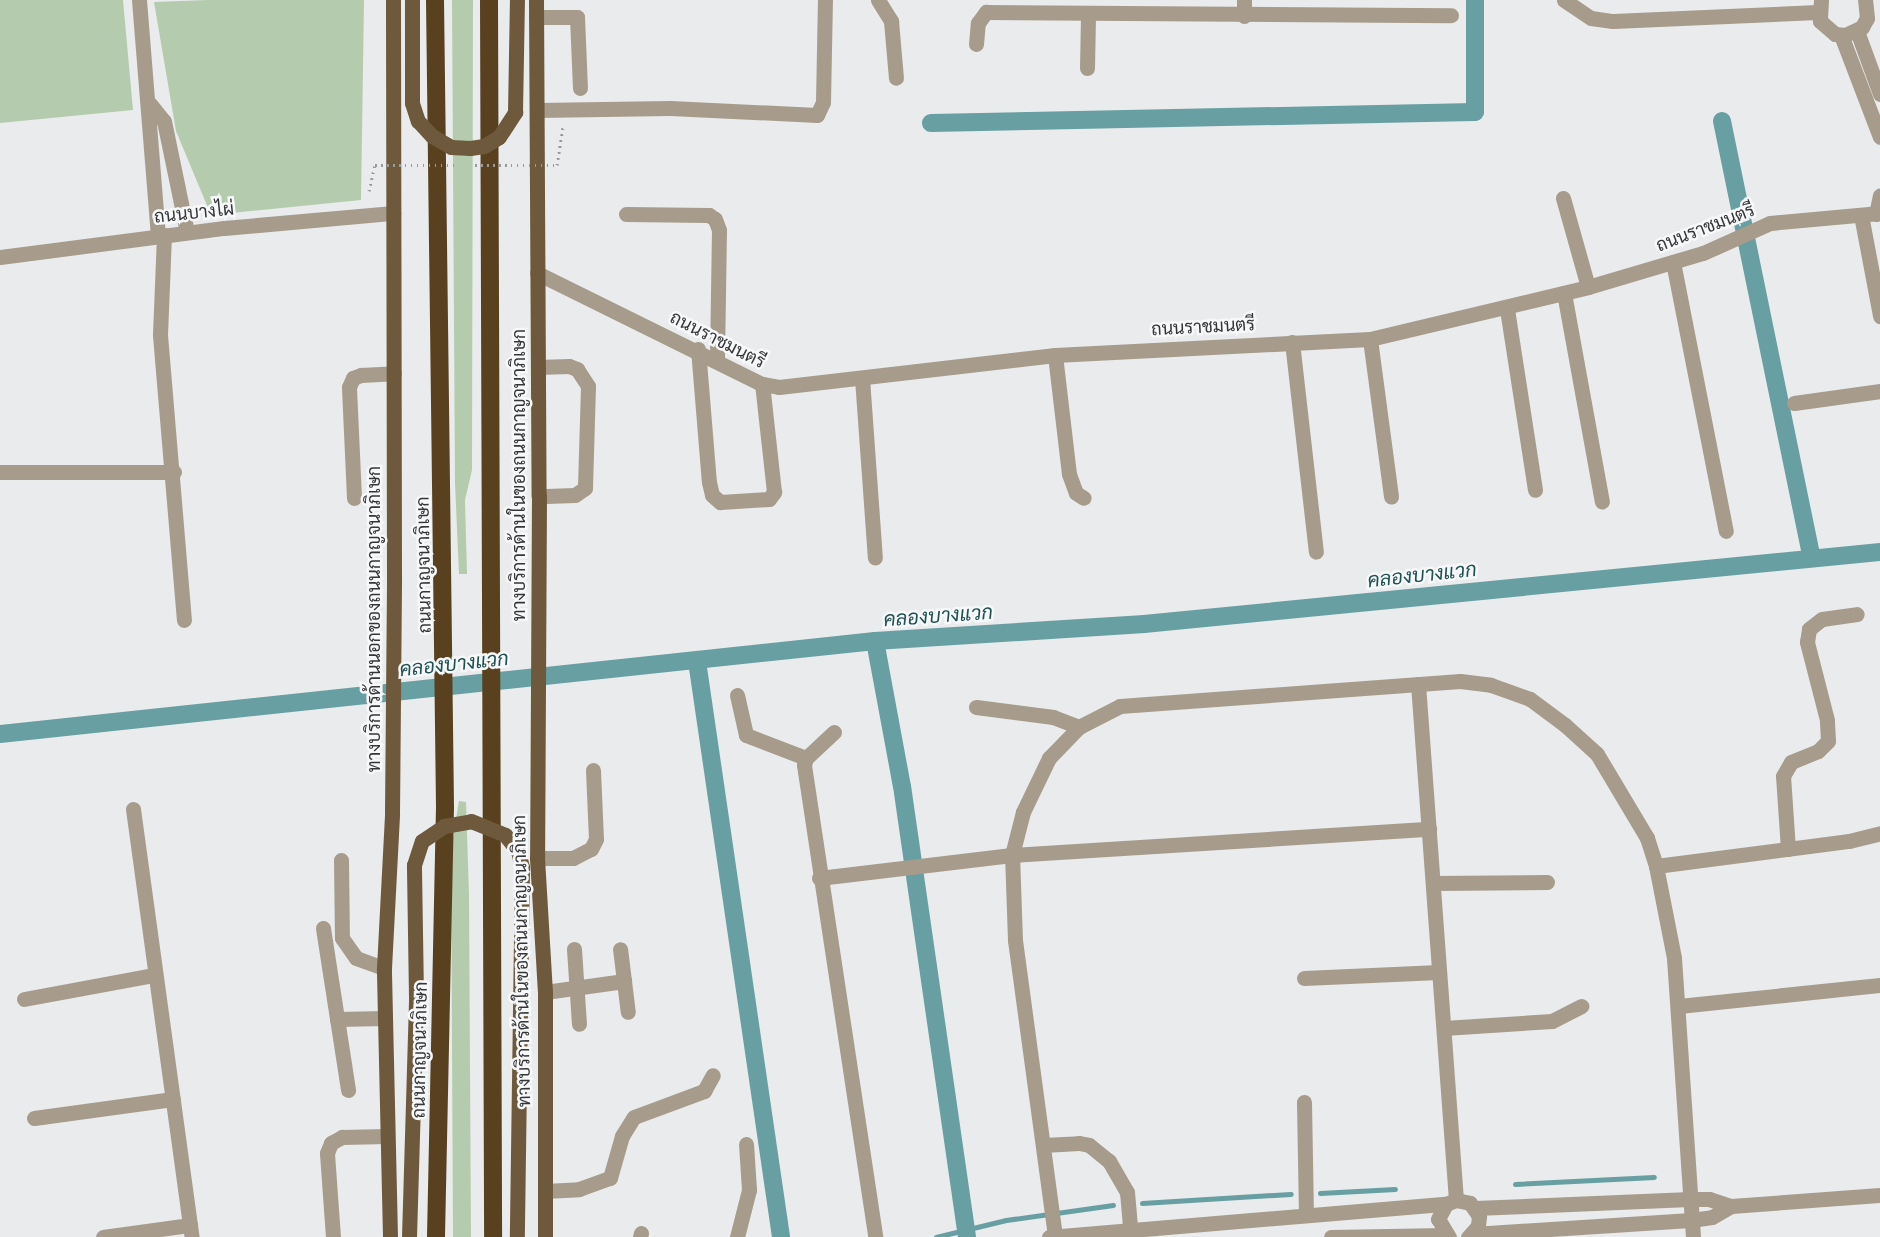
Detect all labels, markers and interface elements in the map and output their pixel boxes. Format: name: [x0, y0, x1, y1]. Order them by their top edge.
street label: ถนนบางไผ่: [153, 197, 235, 227]
street label: ถนนราชมนตรี: [1653, 198, 1757, 256]
street label: ถนนราชมนตรี: [667, 306, 769, 372]
street label: ถนนราชมนตรี: [1151, 312, 1255, 340]
street label: ทางบริการด้านในของถนนกาญจนาภิเษก: [507, 329, 529, 621]
street label: ทางบริการด้านนอกของถนนกาญจนาภิเษก: [362, 466, 384, 772]
street label: ถนนกาญจนาภิเษก: [411, 496, 435, 634]
water label: คลองบางแวก: [1366, 556, 1478, 592]
water label: คลองบางแวก: [883, 599, 993, 631]
water label: คลองบางแวก: [398, 645, 510, 681]
street label: ทางบริการด้านในของถนนกาญจนาภิเษก: [508, 815, 534, 1107]
street label: ถนนกาญจนาภิเษก: [407, 981, 431, 1119]

